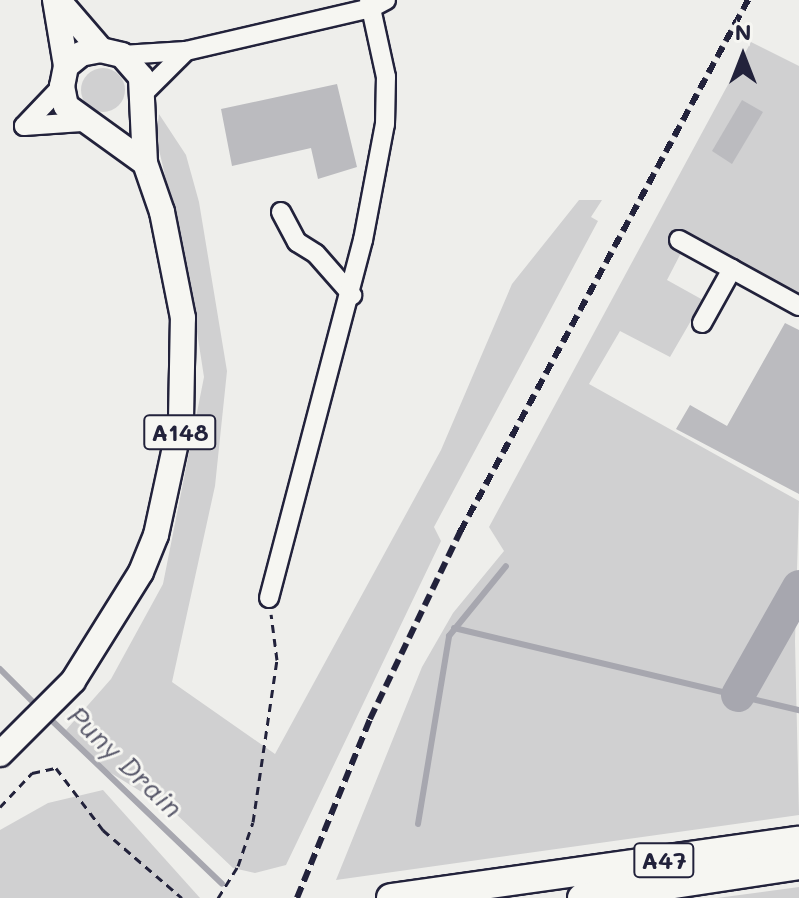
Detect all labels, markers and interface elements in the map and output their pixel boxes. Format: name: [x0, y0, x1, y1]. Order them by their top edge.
north arrow: [703, 16, 783, 96]
text: N: [735, 17, 751, 46]
road number: A148: [142, 412, 218, 452]
water label: Puny Drain: [62, 698, 190, 824]
road number: A47: [632, 840, 696, 880]

